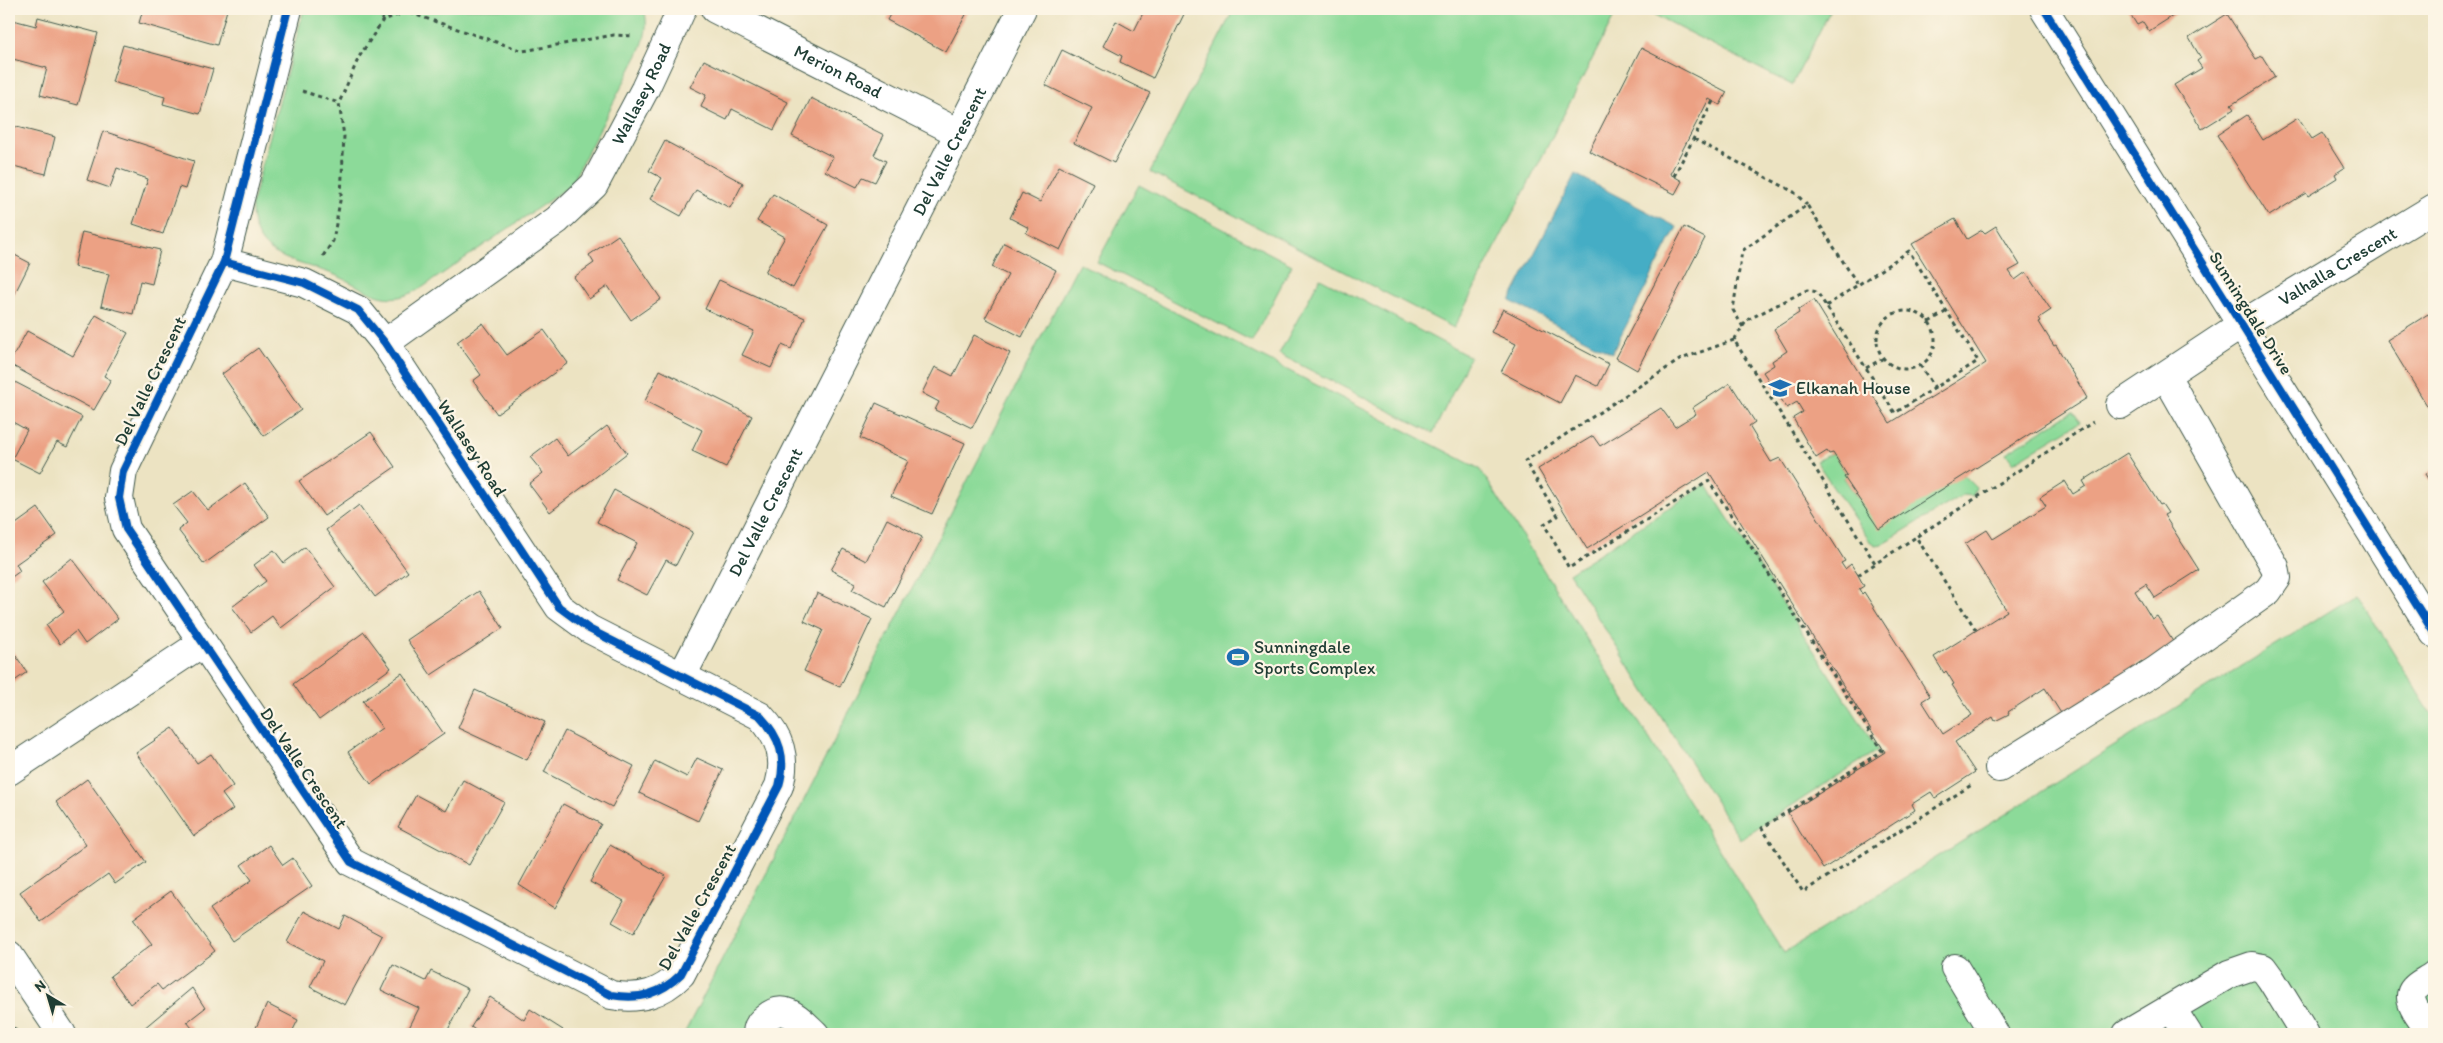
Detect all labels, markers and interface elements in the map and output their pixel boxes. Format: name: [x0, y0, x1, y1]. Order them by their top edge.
street label: Wallasey Road: [606, 39, 676, 149]
street label: Merion Road: [790, 40, 886, 103]
street label: Del Valle Crescent: [908, 83, 992, 219]
street label: Valhalla Crescent: [2274, 222, 2401, 311]
street label: Sunningdale Drive: [2204, 247, 2298, 379]
street label: Del Valle Crescent: [109, 312, 191, 449]
school or university icon: Elkanah House: [1767, 375, 1793, 401]
place label: Elkanah House: [1796, 377, 1911, 399]
street label: Wallasey Road: [433, 396, 512, 501]
street label: Del Valle Crescent: [724, 444, 808, 580]
place label: Sunningdale Sports Complex: [1254, 636, 1376, 679]
sports icon: Sunningdale Sports Complex: [1225, 644, 1251, 670]
street label: Del Valle Crescent: [255, 703, 353, 833]
street label: Del Valle Crescent: [653, 840, 741, 974]
north arrow: [22, 970, 72, 1020]
text: N: [31, 977, 49, 996]

